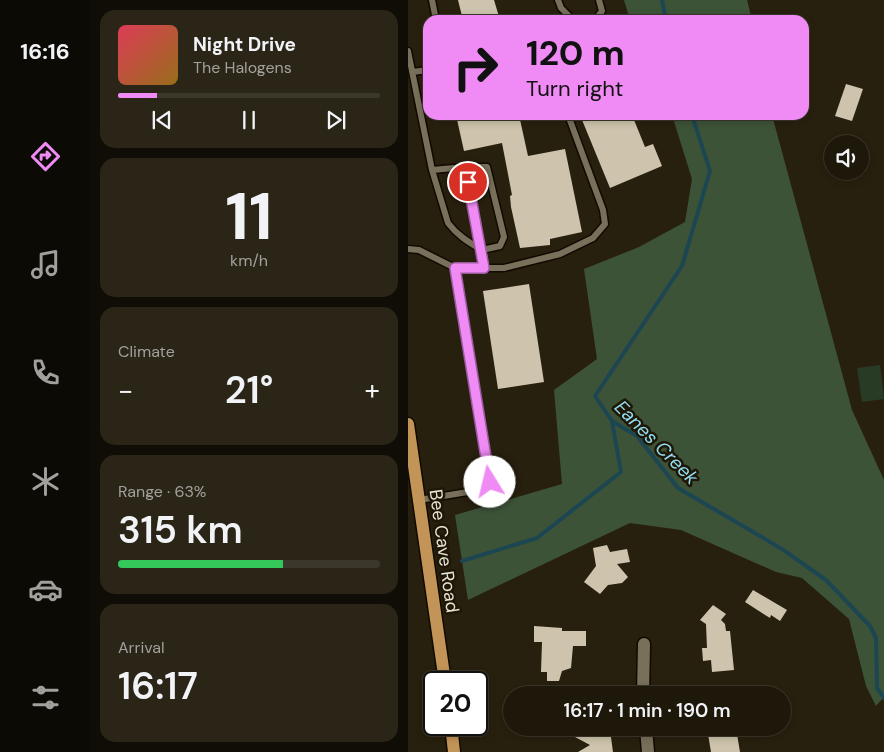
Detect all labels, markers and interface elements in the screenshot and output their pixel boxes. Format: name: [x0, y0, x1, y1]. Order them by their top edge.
text: 120 m: [526, 30, 625, 76]
text: Night Drive: [193, 32, 296, 57]
icon: right: [443, 35, 508, 100]
text: 16:16: [20, 37, 70, 66]
text: The Halogens: [193, 57, 292, 78]
text: Turn right: [526, 74, 623, 103]
icon: previous: [148, 106, 176, 134]
icon: pause: [235, 106, 263, 134]
icon: next: [322, 106, 350, 134]
map controls: [824, 135, 869, 180]
button: sound: [824, 135, 869, 180]
icon: directions: [28, 139, 63, 174]
pin: [447, 161, 489, 203]
icon: arrive: [454, 168, 482, 196]
text: 11: [225, 175, 273, 259]
icon: music: [28, 247, 63, 282]
text: km/h: [230, 250, 268, 271]
text: Climate: [118, 341, 175, 362]
icon: phone: [28, 355, 63, 390]
text: 21°: [225, 365, 273, 415]
text: −: [118, 372, 133, 409]
text: +: [365, 372, 380, 409]
water label: Eanes Creek: [609, 395, 704, 490]
position arrow: [463, 455, 515, 507]
icon: climate: [28, 464, 63, 499]
text: Range · 63%: [118, 481, 206, 502]
street label: Bee Cave Road: [423, 488, 465, 614]
text: 315 km: [118, 505, 243, 555]
icon: car: [28, 572, 63, 607]
text: Arrival: [118, 637, 165, 658]
text: 16:17: [118, 661, 198, 711]
speed limit sign: 20: [423, 671, 488, 736]
icon: filters: [28, 680, 63, 715]
text: 16:17 · 1 min · 190 m: [564, 698, 730, 723]

